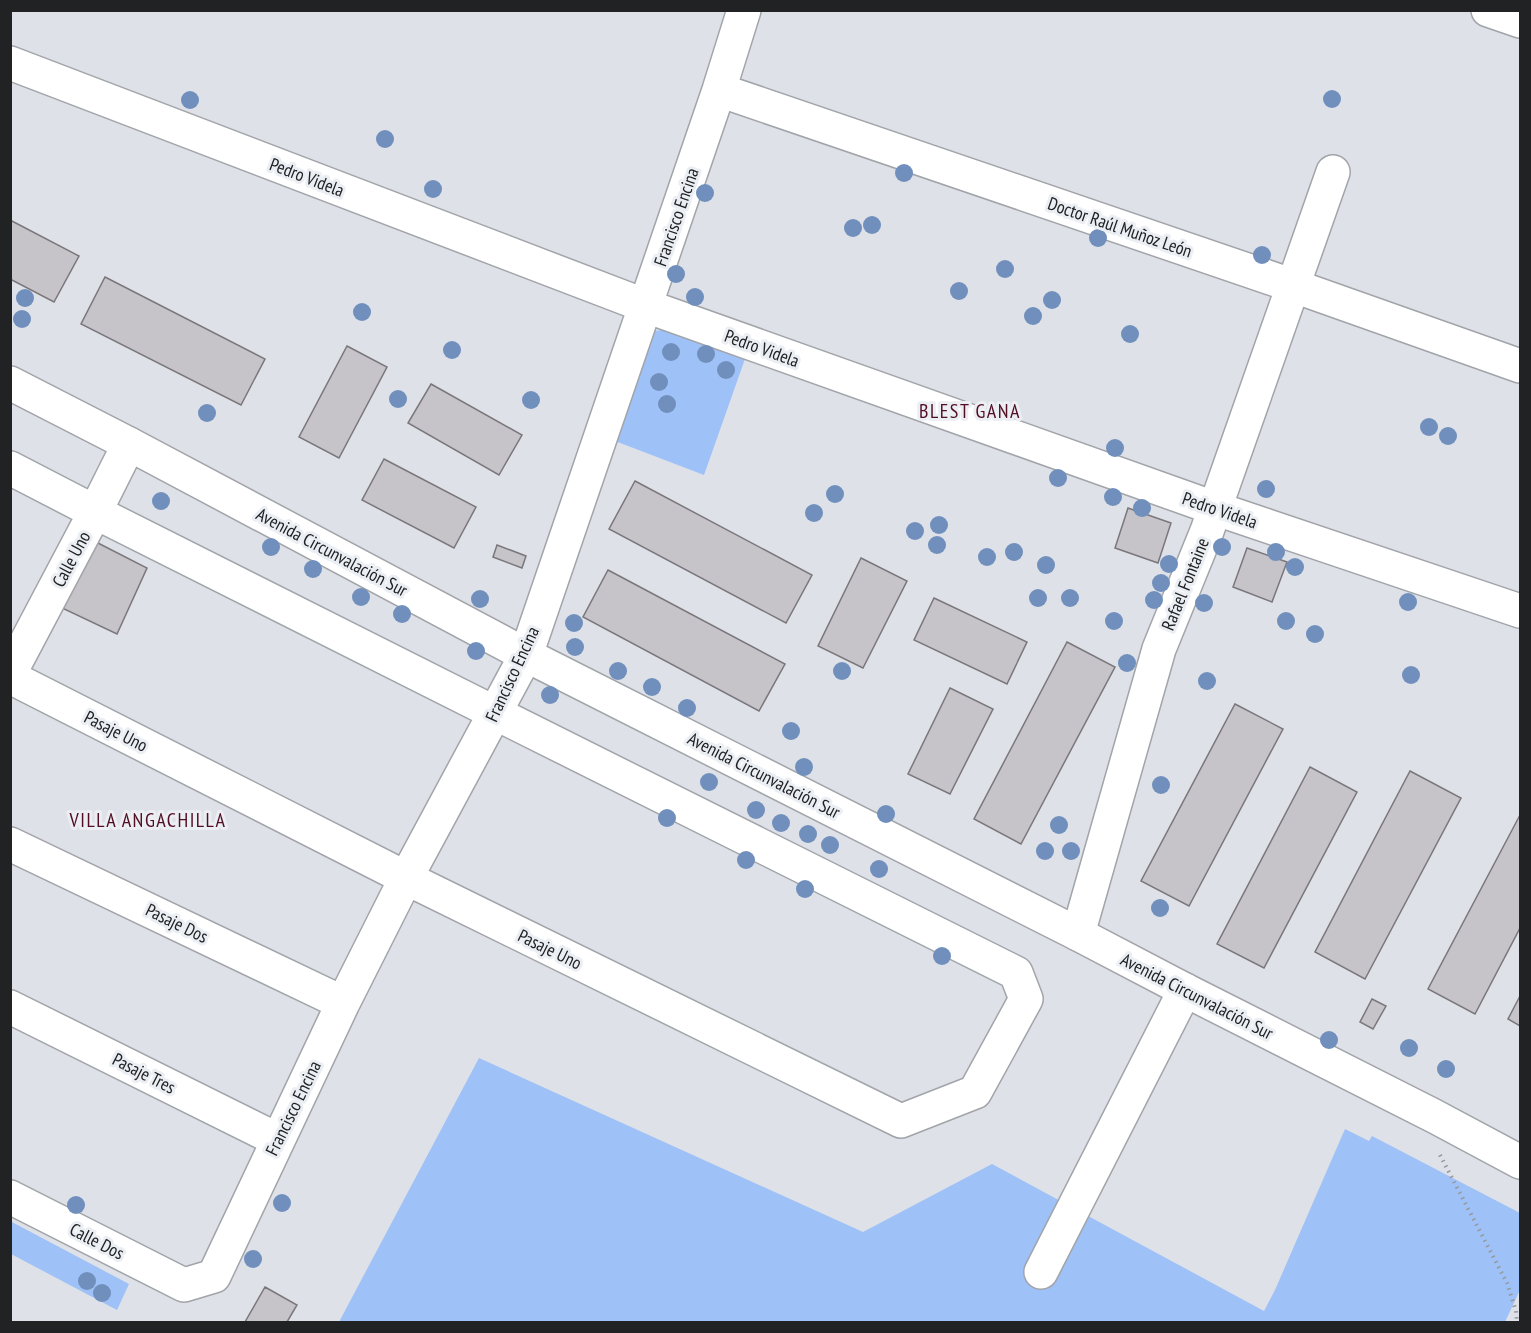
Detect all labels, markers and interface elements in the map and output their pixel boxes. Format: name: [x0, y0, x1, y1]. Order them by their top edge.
street label: Pedro Videla: [267, 152, 347, 202]
street label: Francisco Encina: [648, 165, 704, 269]
street label: Doctor Raúl Muñoz León: [1045, 192, 1195, 262]
street label: Pedro Videla: [722, 324, 802, 372]
district label: BLEST GANA: [919, 398, 1021, 424]
street label: Pedro Videla: [1179, 486, 1261, 534]
street label: Avenida Circunvalación Sur: [252, 502, 412, 602]
street label: Calle Uno: [47, 527, 95, 591]
street label: Rafael Fontaine: [1156, 534, 1214, 634]
street label: Francisco Encina: [480, 623, 544, 725]
street label: Pasaje Uno: [80, 705, 152, 757]
street label: Avenida Circunvalación Sur: [684, 727, 844, 823]
district label: VILLA ANGACHILLA: [69, 807, 226, 833]
street label: Pasaje Dos: [142, 898, 212, 948]
street label: Pasaje Uno: [514, 924, 586, 974]
street label: Avenida Circunvalación Sur: [1117, 948, 1277, 1044]
street label: Pasaje Tres: [109, 1047, 179, 1099]
street label: Francisco Encina: [260, 1057, 326, 1159]
street label: Calle Dos: [66, 1218, 128, 1264]

